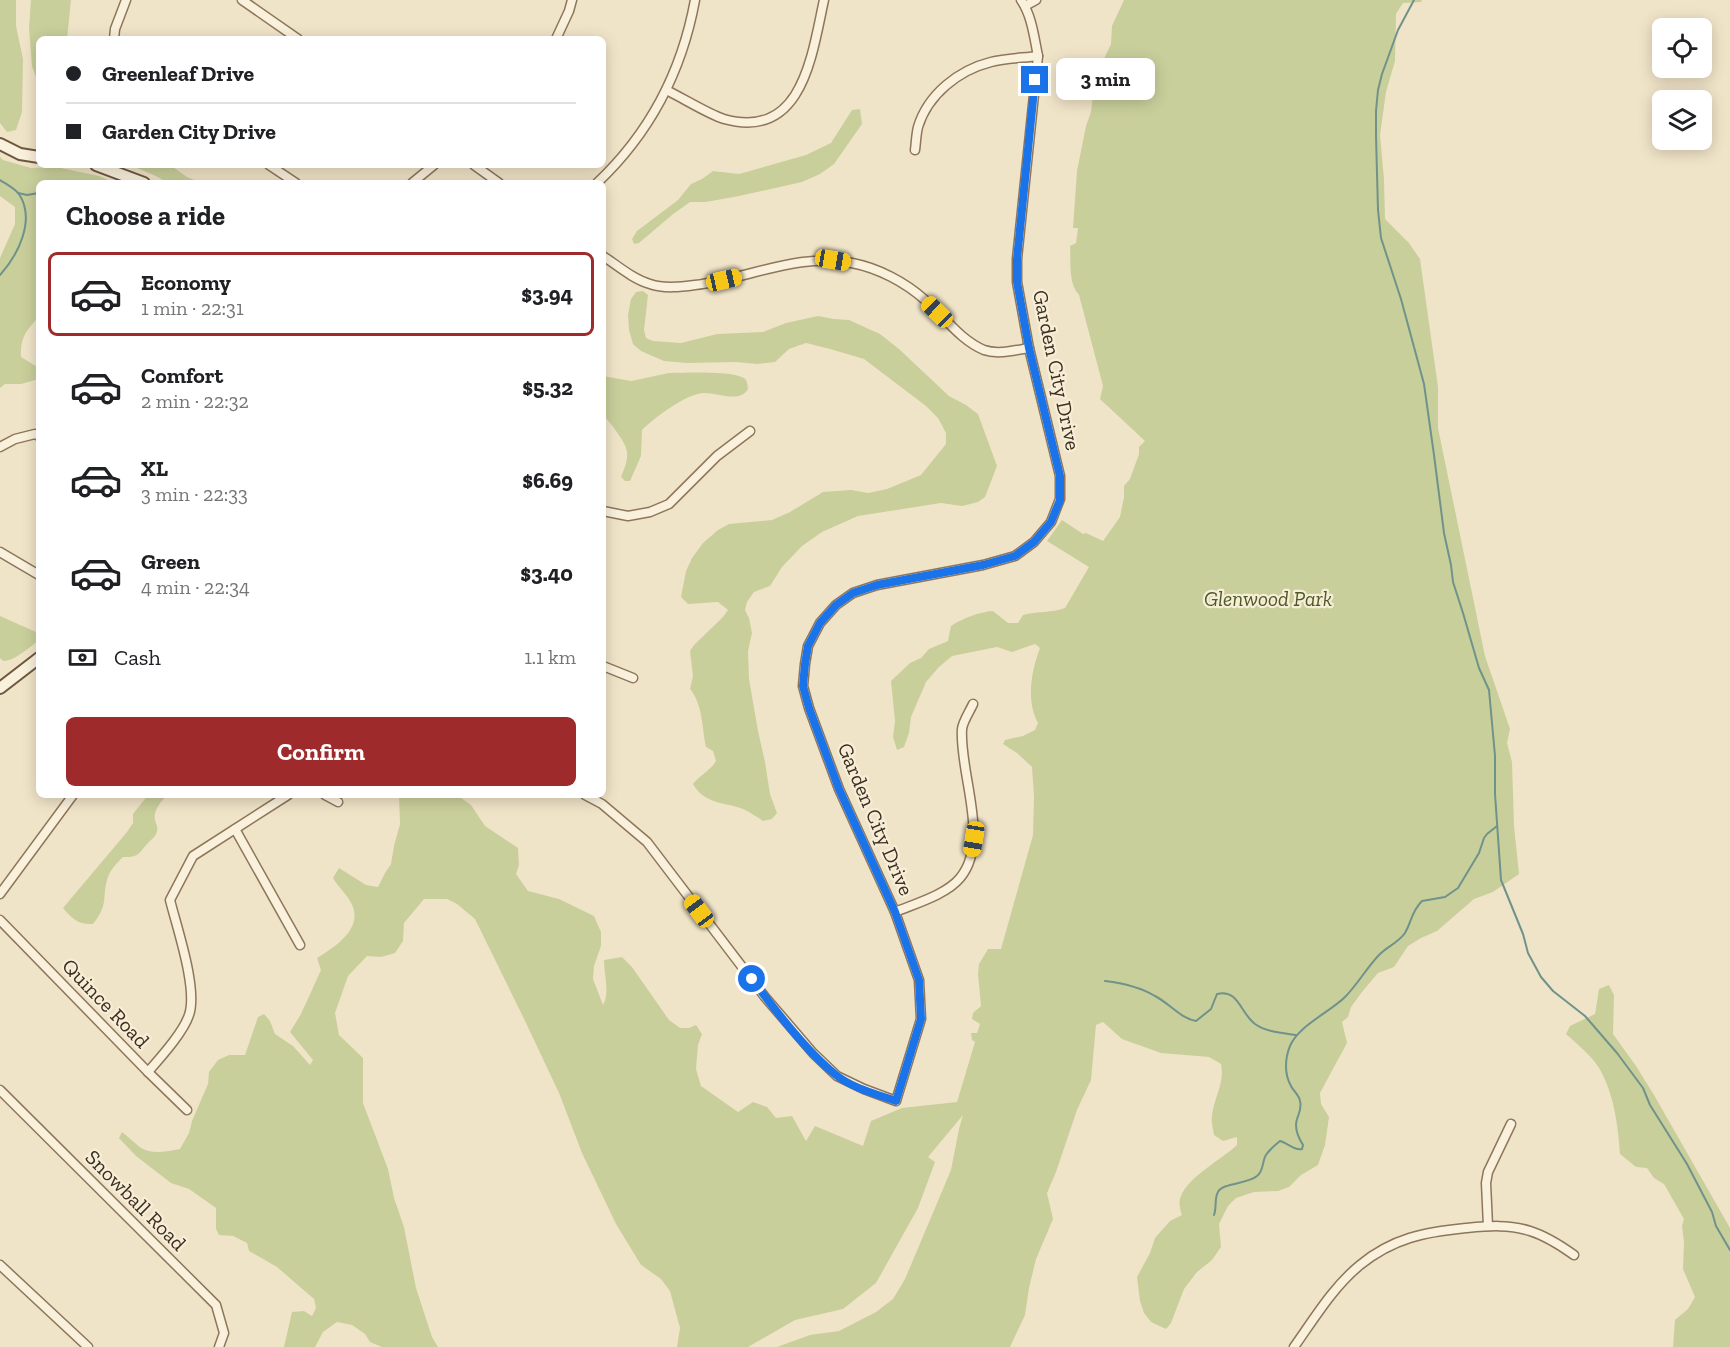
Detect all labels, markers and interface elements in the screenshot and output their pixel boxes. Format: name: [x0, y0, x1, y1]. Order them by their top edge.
map controls: [1652, 18, 1712, 150]
button: locate: [1652, 18, 1712, 78]
callout: 3 min: [1056, 59, 1155, 101]
text: Greenleaf Drive: [102, 60, 254, 87]
route end: [1021, 66, 1048, 93]
text: 3 min: [1081, 67, 1130, 91]
button: layers: [1652, 90, 1712, 150]
text: Garden City Drive: [102, 118, 276, 145]
text: Choose a ride: [66, 200, 225, 232]
car: [814, 248, 852, 272]
icon: car: [69, 267, 123, 321]
car: [704, 267, 744, 293]
text: Economy: [141, 269, 231, 296]
text: $3.94: [521, 281, 573, 308]
street label: Garden City Drive: [1028, 288, 1086, 453]
car: [918, 293, 956, 331]
text: 1 min · 22:31: [141, 296, 244, 320]
icon: car: [69, 360, 123, 414]
text: Comfort: [141, 362, 223, 389]
text: $5.32: [522, 374, 573, 401]
text: 2 min · 22:32: [141, 389, 249, 413]
icon: car: [69, 453, 123, 507]
text: XL: [141, 455, 168, 482]
text: $6.69: [522, 467, 573, 494]
text: 3 min · 22:33: [141, 482, 248, 506]
icon: car: [69, 546, 123, 600]
text: Green: [141, 548, 200, 575]
text: $3.40: [520, 560, 573, 587]
text: 4 min · 22:34: [141, 575, 250, 599]
park label: Glenwood Park: [1204, 586, 1332, 611]
icon: cash: [66, 641, 99, 674]
text: Cash: [114, 644, 161, 671]
text: 1.1 km: [524, 645, 576, 669]
button: Confirm: [66, 717, 576, 786]
street label: Garden City Drive: [833, 739, 919, 899]
car: [962, 820, 986, 858]
car: [681, 891, 717, 931]
street label: Quince Road: [57, 953, 155, 1053]
route start: [738, 965, 765, 992]
street label: Snowball Road: [80, 1144, 192, 1256]

